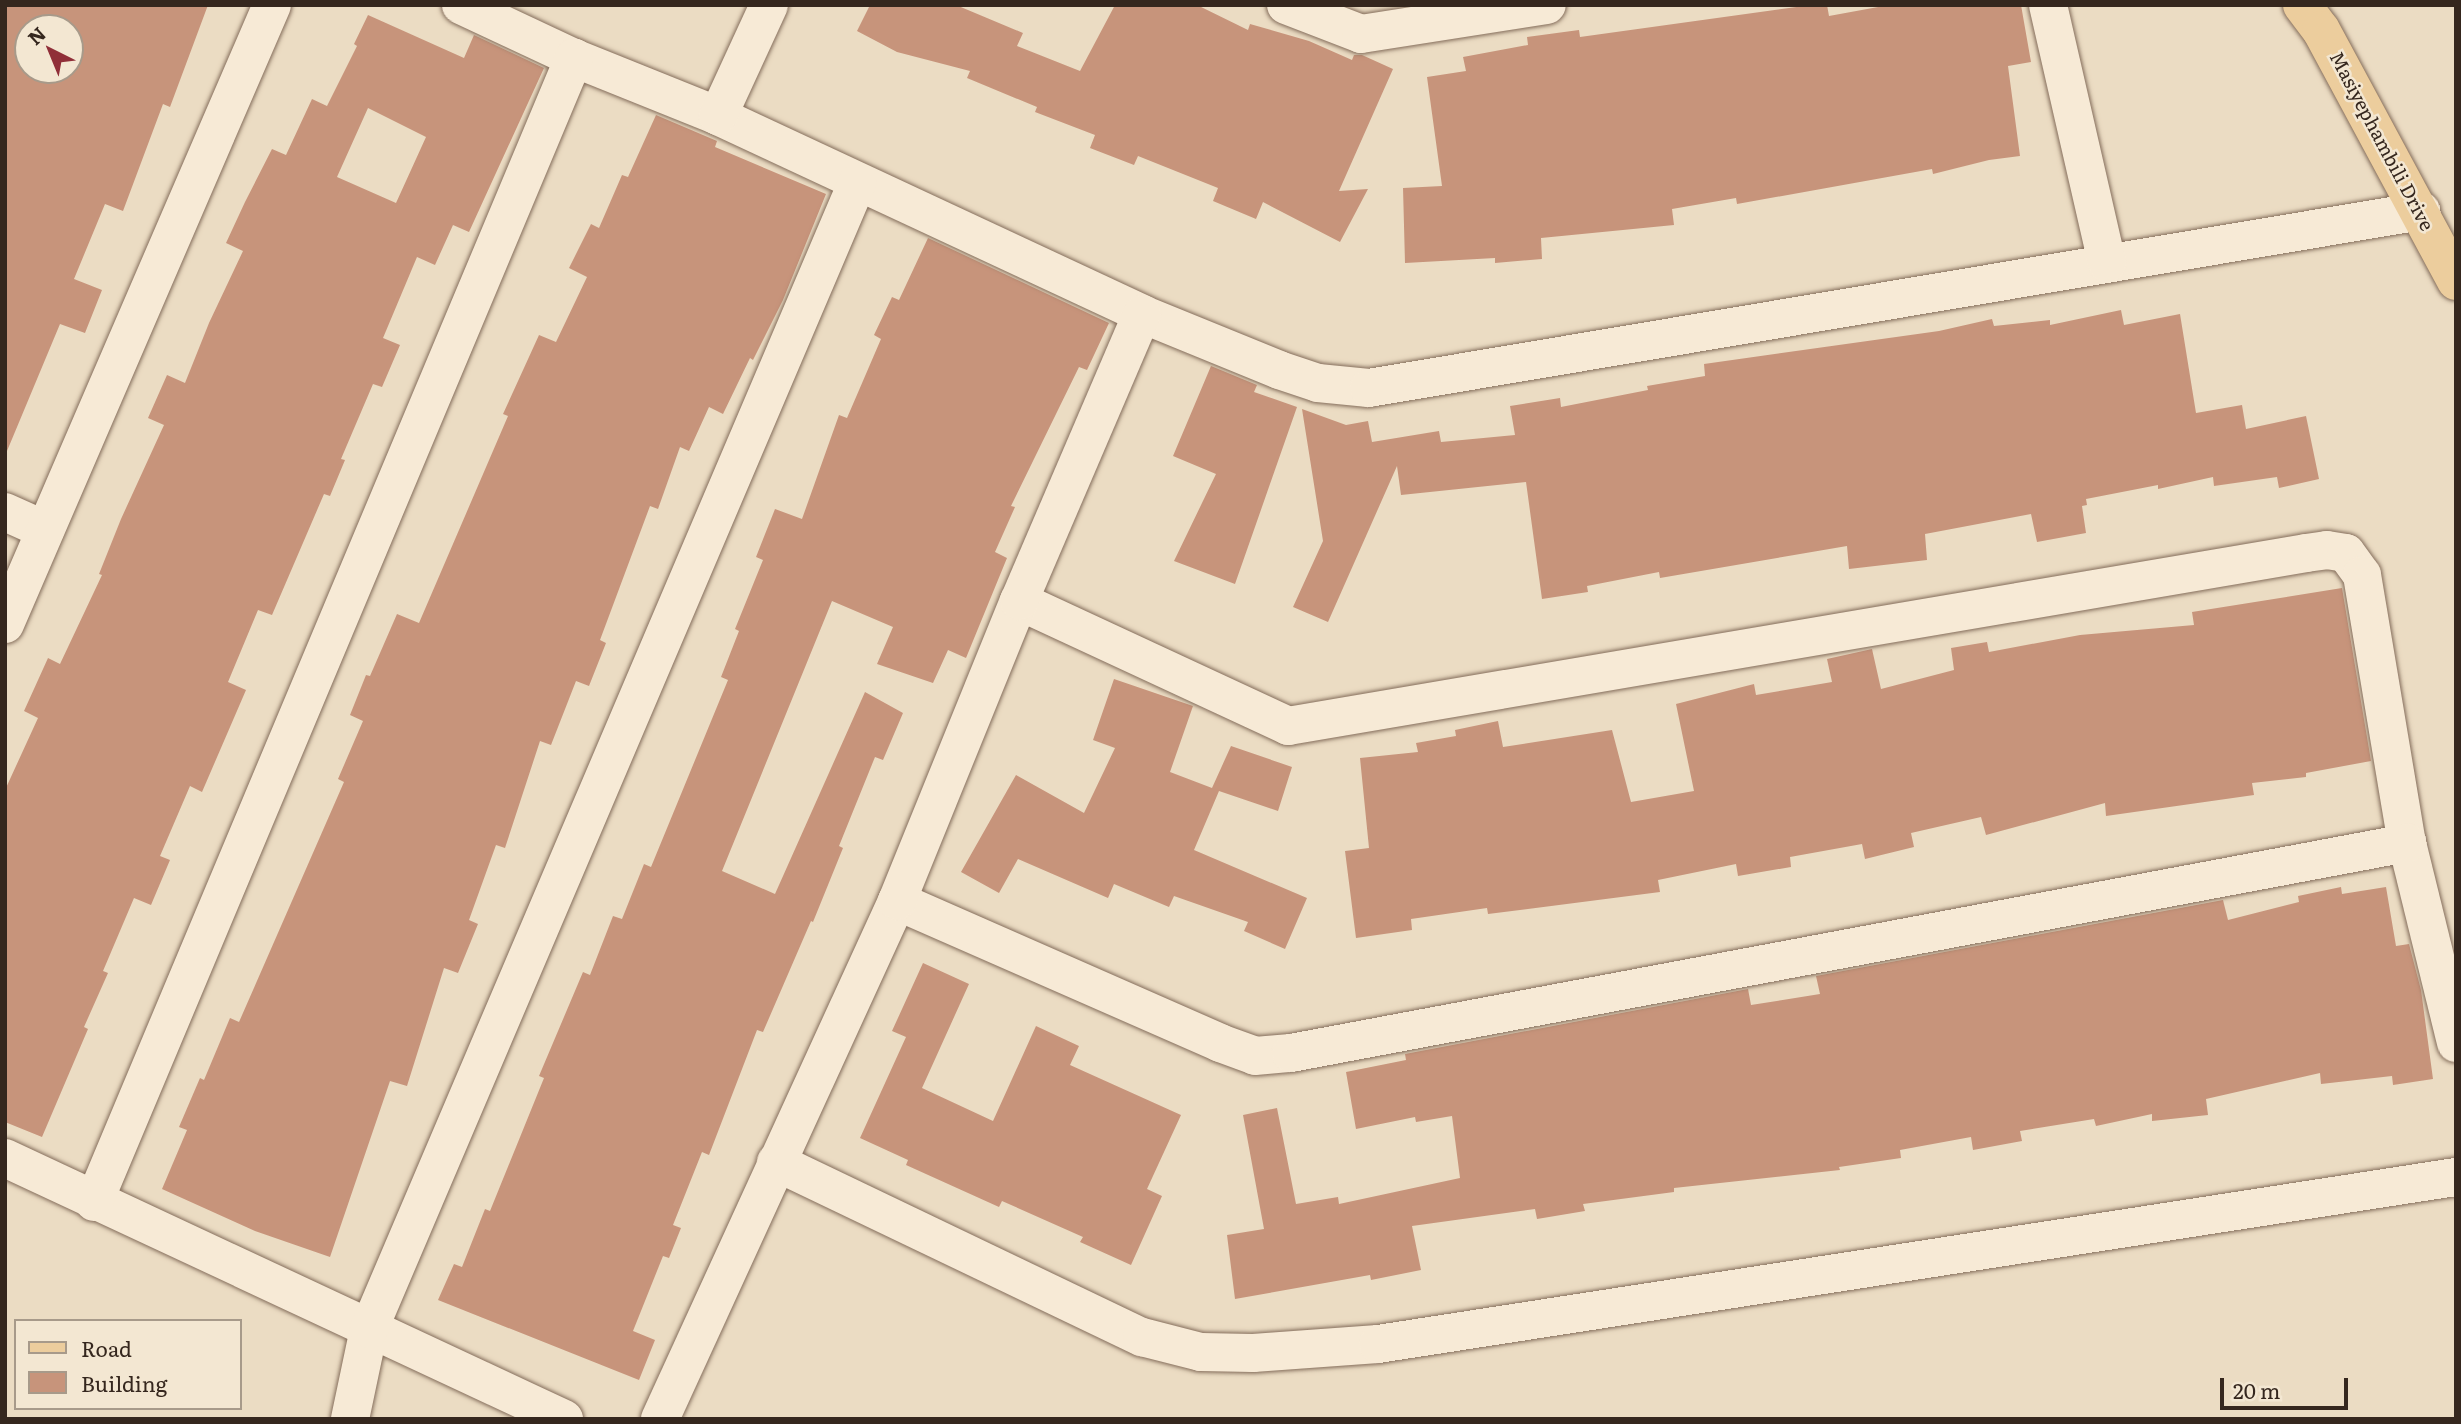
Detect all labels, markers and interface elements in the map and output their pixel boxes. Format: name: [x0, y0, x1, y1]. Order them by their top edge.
north arrow: [14, 14, 84, 84]
text: N: [21, 19, 51, 51]
street label: Masiyephambili Drive: [2325, 48, 2439, 234]
legend: [14, 1319, 242, 1410]
text: Road: [81, 1332, 132, 1363]
scale bar: [2223, 1364, 2351, 1408]
text: Building: [81, 1367, 167, 1398]
text: 20 m: [2233, 1374, 2280, 1405]

